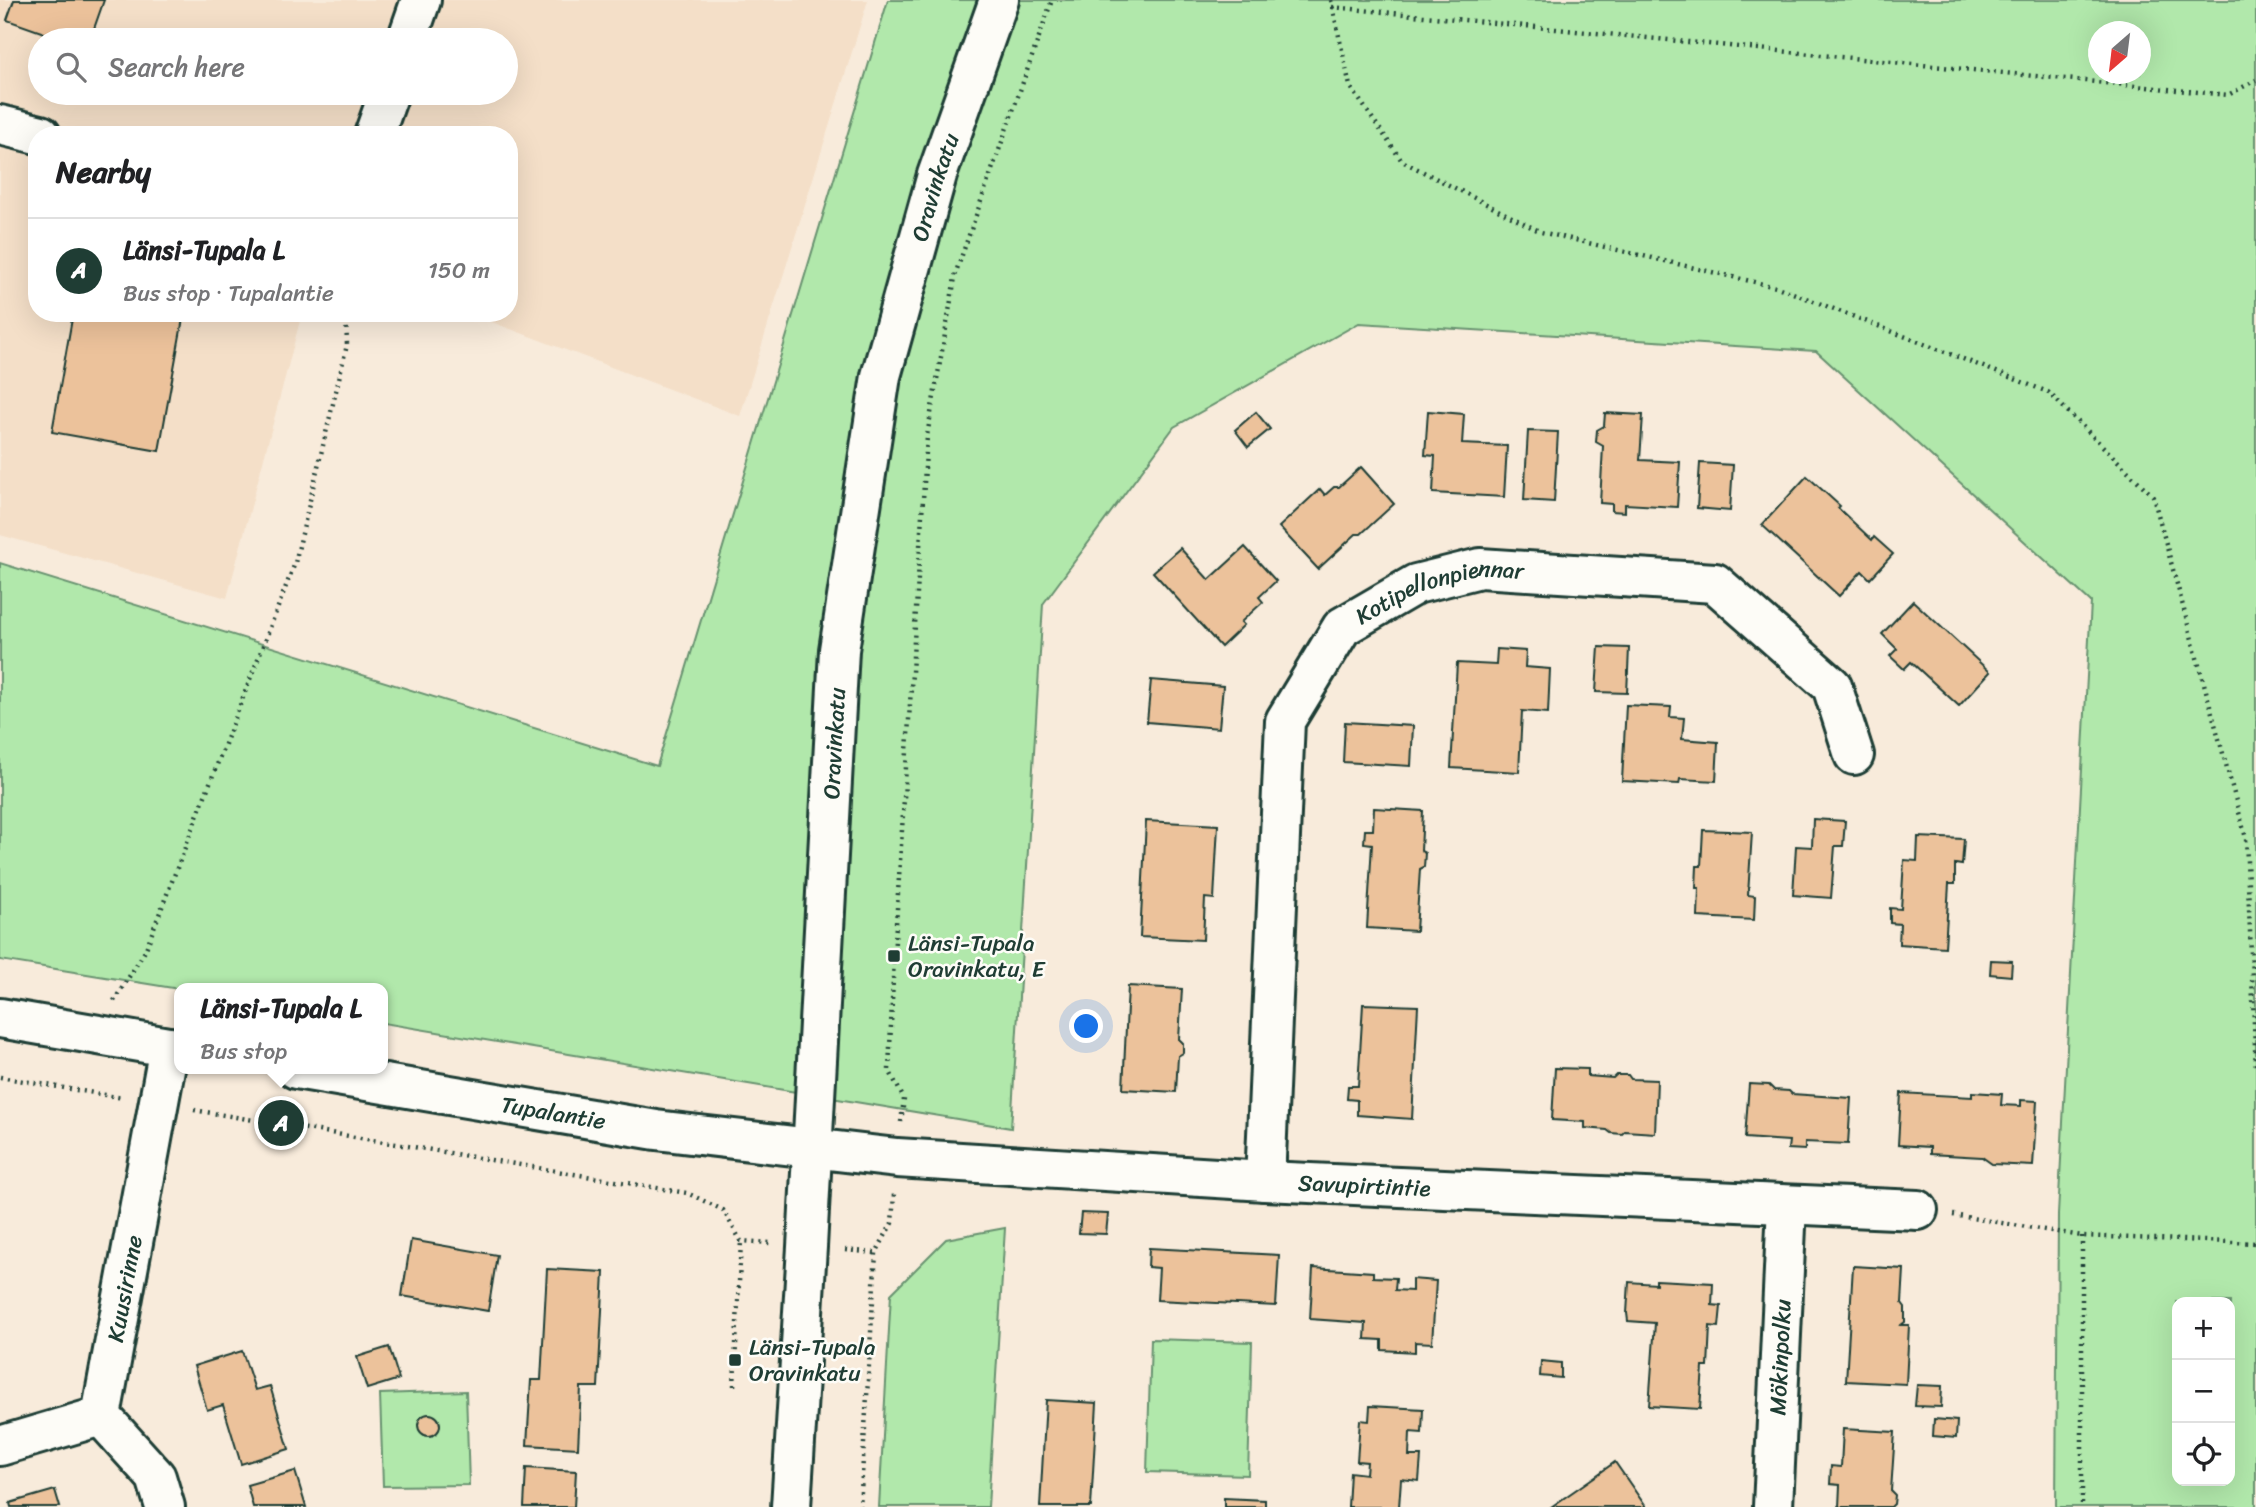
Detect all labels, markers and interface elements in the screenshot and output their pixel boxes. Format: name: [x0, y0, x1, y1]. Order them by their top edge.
north arrow: [2088, 21, 2151, 84]
search box: [28, 28, 518, 105]
text: Search here: [108, 44, 245, 90]
icon: search: [52, 48, 90, 86]
street label: Oravinkatu: [899, 126, 971, 246]
text: Nearby: [56, 145, 151, 199]
text: Länsi-Tupala L: [123, 227, 285, 273]
text: A: [71, 250, 87, 291]
text: 150 m: [428, 250, 490, 291]
text: Bus stop · Tupalantie: [123, 273, 334, 314]
street label: Kotipellonpiennar: [1347, 547, 1527, 636]
street label: Oravinkatu: [811, 686, 857, 800]
place label: Länsi-Tupala Oravinkatu, E: [908, 923, 1046, 990]
marker: Länsi-Tupala Oravinkatu, E: [886, 948, 902, 964]
popup: [174, 983, 388, 1074]
text: Länsi-Tupala L: [200, 985, 362, 1031]
your location: [1069, 1009, 1103, 1043]
text: Bus stop: [200, 1031, 287, 1072]
street label: Tupalantie: [498, 1084, 609, 1142]
pin: A: [258, 1097, 304, 1149]
street label: Savupirtintie: [1297, 1162, 1432, 1209]
street label: Kuusirinne: [95, 1232, 154, 1345]
map controls: [2172, 1297, 2235, 1486]
button: +: [2172, 1297, 2235, 1360]
street label: Mökinpolku: [1757, 1298, 1803, 1416]
place label: Länsi-Tupala Oravinkatu: [749, 1327, 875, 1394]
marker: Länsi-Tupala Oravinkatu: [727, 1352, 743, 1368]
button: −: [2172, 1360, 2235, 1423]
button: locate: [2172, 1423, 2235, 1486]

